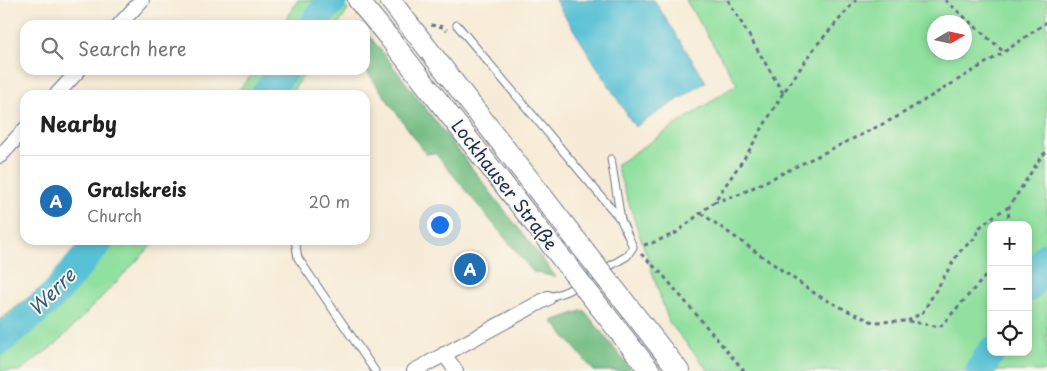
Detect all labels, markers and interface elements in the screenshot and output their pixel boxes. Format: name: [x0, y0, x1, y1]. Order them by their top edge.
north arrow: [927, 15, 972, 60]
search box: [20, 20, 370, 75]
icon: search: [38, 34, 66, 62]
text: Search here: [78, 34, 187, 62]
text: Nearby: [40, 107, 117, 139]
street label: Lockhauser Straße: [446, 113, 565, 255]
text: Gralskreis: [87, 175, 186, 203]
text: A: [50, 189, 62, 213]
text: 20 m: [309, 189, 350, 213]
text: Church: [87, 203, 142, 227]
your location: [427, 212, 453, 238]
map controls: [987, 221, 1032, 356]
button: +: [987, 221, 1032, 266]
pin: A: [454, 250, 486, 288]
water label: Werre: [21, 261, 82, 321]
button: −: [987, 266, 1032, 311]
button: locate: [987, 311, 1032, 356]

